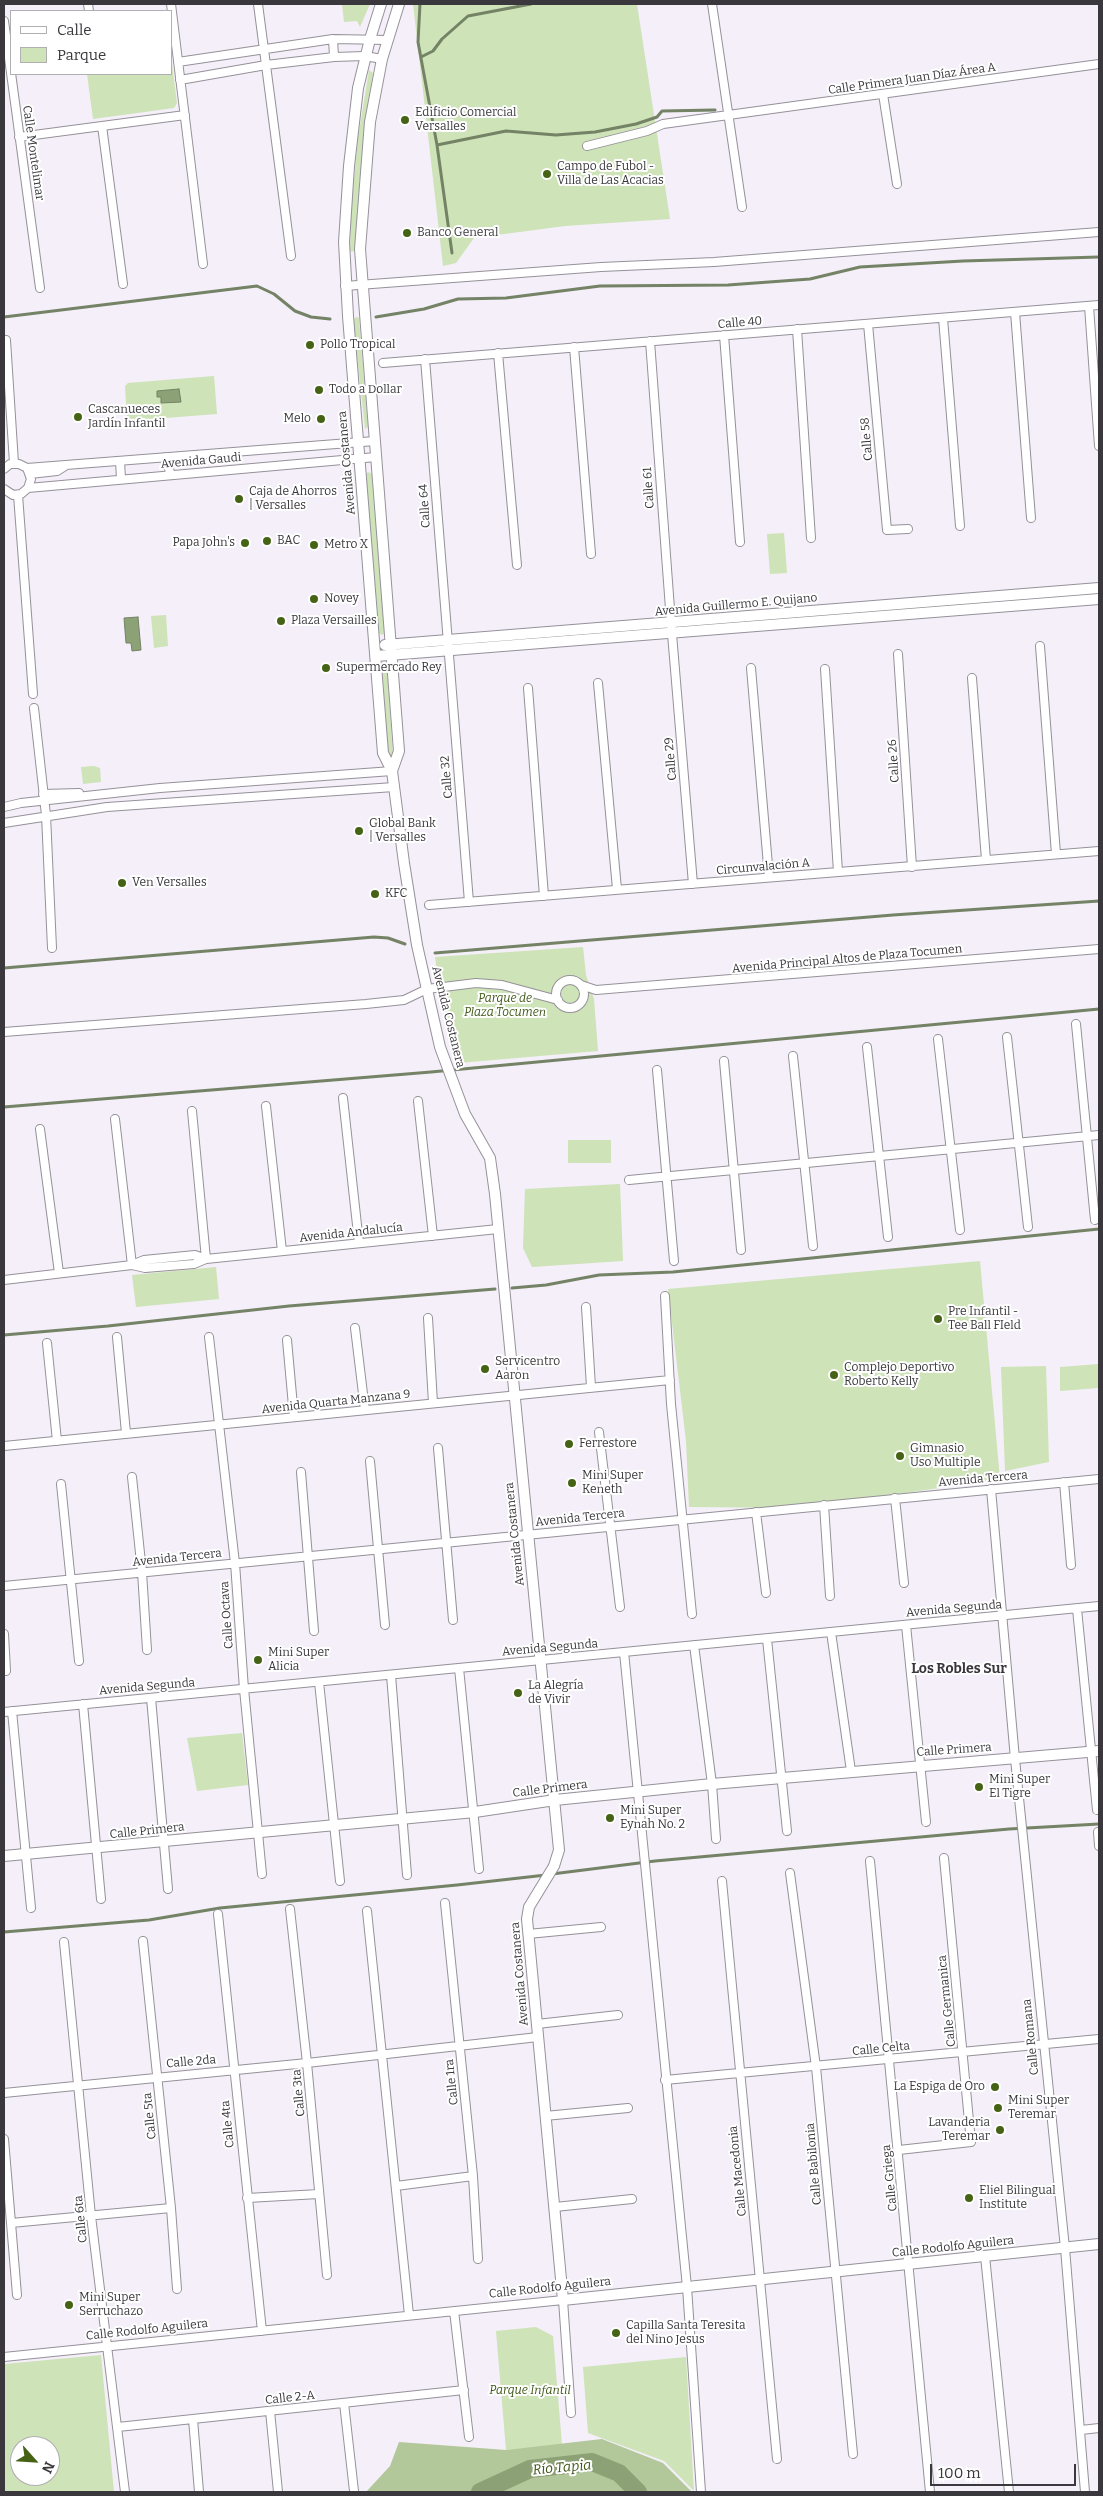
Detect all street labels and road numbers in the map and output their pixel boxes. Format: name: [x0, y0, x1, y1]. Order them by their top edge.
street label: Calle Primera Juan Díaz Área A: [827, 60, 997, 98]
street label: Calle Montelimar: [19, 104, 47, 202]
street label: Calle 40: [717, 314, 763, 332]
street label: Avenida Costanera: [335, 410, 359, 516]
street label: Calle 58: [858, 417, 876, 461]
street label: Avenida Gaudi: [160, 450, 242, 472]
street label: Calle 61: [640, 467, 658, 509]
street label: Calle 64: [416, 484, 434, 528]
street label: Avenida Guillermo E. Quijano: [654, 591, 818, 619]
street label: Calle 29: [662, 737, 680, 781]
street label: Calle 26: [885, 739, 903, 783]
street label: Calle 32: [438, 755, 456, 799]
street label: Circunvalación A: [715, 856, 811, 878]
street label: Avenida Principal Altos de Plaza Tocumen: [731, 942, 963, 976]
street label: Avenida Costanera: [428, 965, 468, 1069]
street label: Avenida Andalucía: [299, 1220, 403, 1246]
street label: Avenida Quarta Manzana 9: [261, 1387, 411, 1417]
street label: Avenida Tercera: [938, 1468, 1028, 1490]
street label: Avenida Costanera: [502, 1481, 528, 1587]
street label: Avenida Tercera: [535, 1506, 625, 1530]
street label: Avenida Tercera: [132, 1546, 222, 1570]
street label: Calle Octava: [217, 1581, 237, 1649]
street label: Avenida Segunda: [905, 1598, 1003, 1620]
street label: Avenida Segunda: [501, 1637, 599, 1659]
street label: Avenida Segunda: [98, 1676, 196, 1698]
street label: Calle Primera: [916, 1740, 992, 1760]
street label: Calle Primera: [512, 1777, 588, 1801]
street label: Calle Primera: [109, 1820, 185, 1842]
street label: Avenida Costanera: [508, 1921, 532, 2027]
street label: Calle Germanica: [935, 1954, 959, 2048]
street label: Calle Romana: [1020, 1998, 1042, 2076]
street label: Calle Celta: [851, 2039, 911, 2059]
street label: Calle 2da: [165, 2053, 217, 2071]
street label: Calle 1ra: [442, 2058, 462, 2106]
street label: Calle 3ta: [290, 2069, 308, 2117]
street label: Calle 5ta: [140, 2092, 160, 2140]
street label: Calle 4ta: [218, 2100, 238, 2148]
street label: Calle Babilonia: [803, 2122, 825, 2206]
street label: Calle Macedonia: [726, 2125, 750, 2217]
street label: Calle Griega: [879, 2144, 901, 2212]
street label: Calle 6ta: [71, 2194, 91, 2244]
street label: Calle Rodolfo Aguilera: [891, 2233, 1015, 2261]
street label: Calle Rodolfo Aguilera: [488, 2274, 612, 2302]
street label: Calle Rodolfo Aguilera: [85, 2316, 209, 2344]
street label: Calle 2-A: [264, 2388, 316, 2408]

